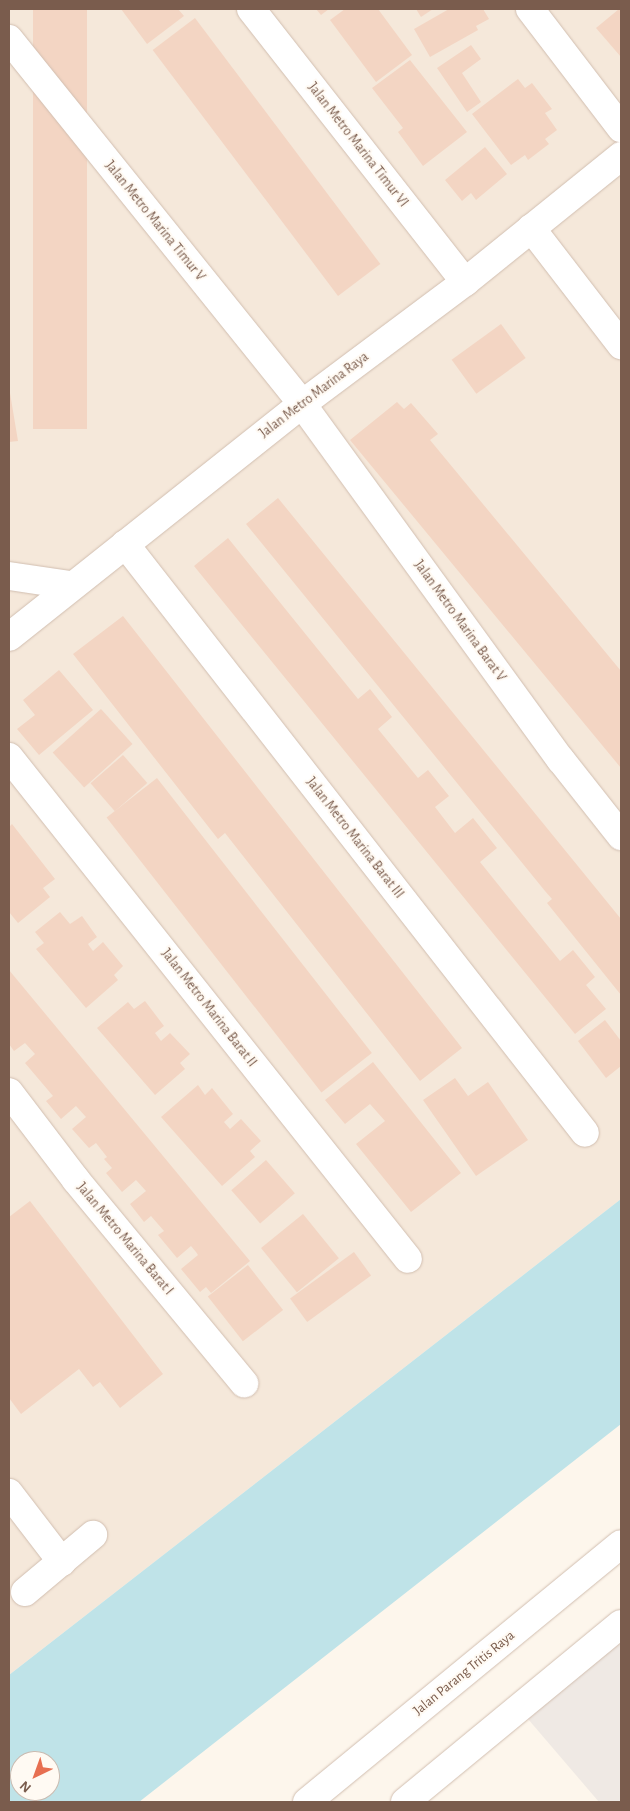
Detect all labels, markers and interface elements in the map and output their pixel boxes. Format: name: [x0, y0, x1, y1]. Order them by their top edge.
street label: Jalan Metro Marina Timur VI: [304, 79, 412, 211]
street label: Jalan Metro Marina Timur V: [101, 158, 209, 284]
street label: Jalan Metro Marina Raya: [256, 348, 372, 442]
street label: Jalan Metro Marina Barat V: [410, 557, 510, 685]
street label: Jalan Metro Marina Barat III: [302, 774, 408, 902]
street label: Jalan Metro Marina Barat II: [158, 946, 260, 1070]
street label: Jalan Metro Marina Barat I: [73, 1179, 177, 1299]
street label: Jalan Parang Tritis Raya: [410, 1627, 518, 1719]
north arrow: [10, 1751, 60, 1801]
text: N: [17, 1778, 34, 1795]

